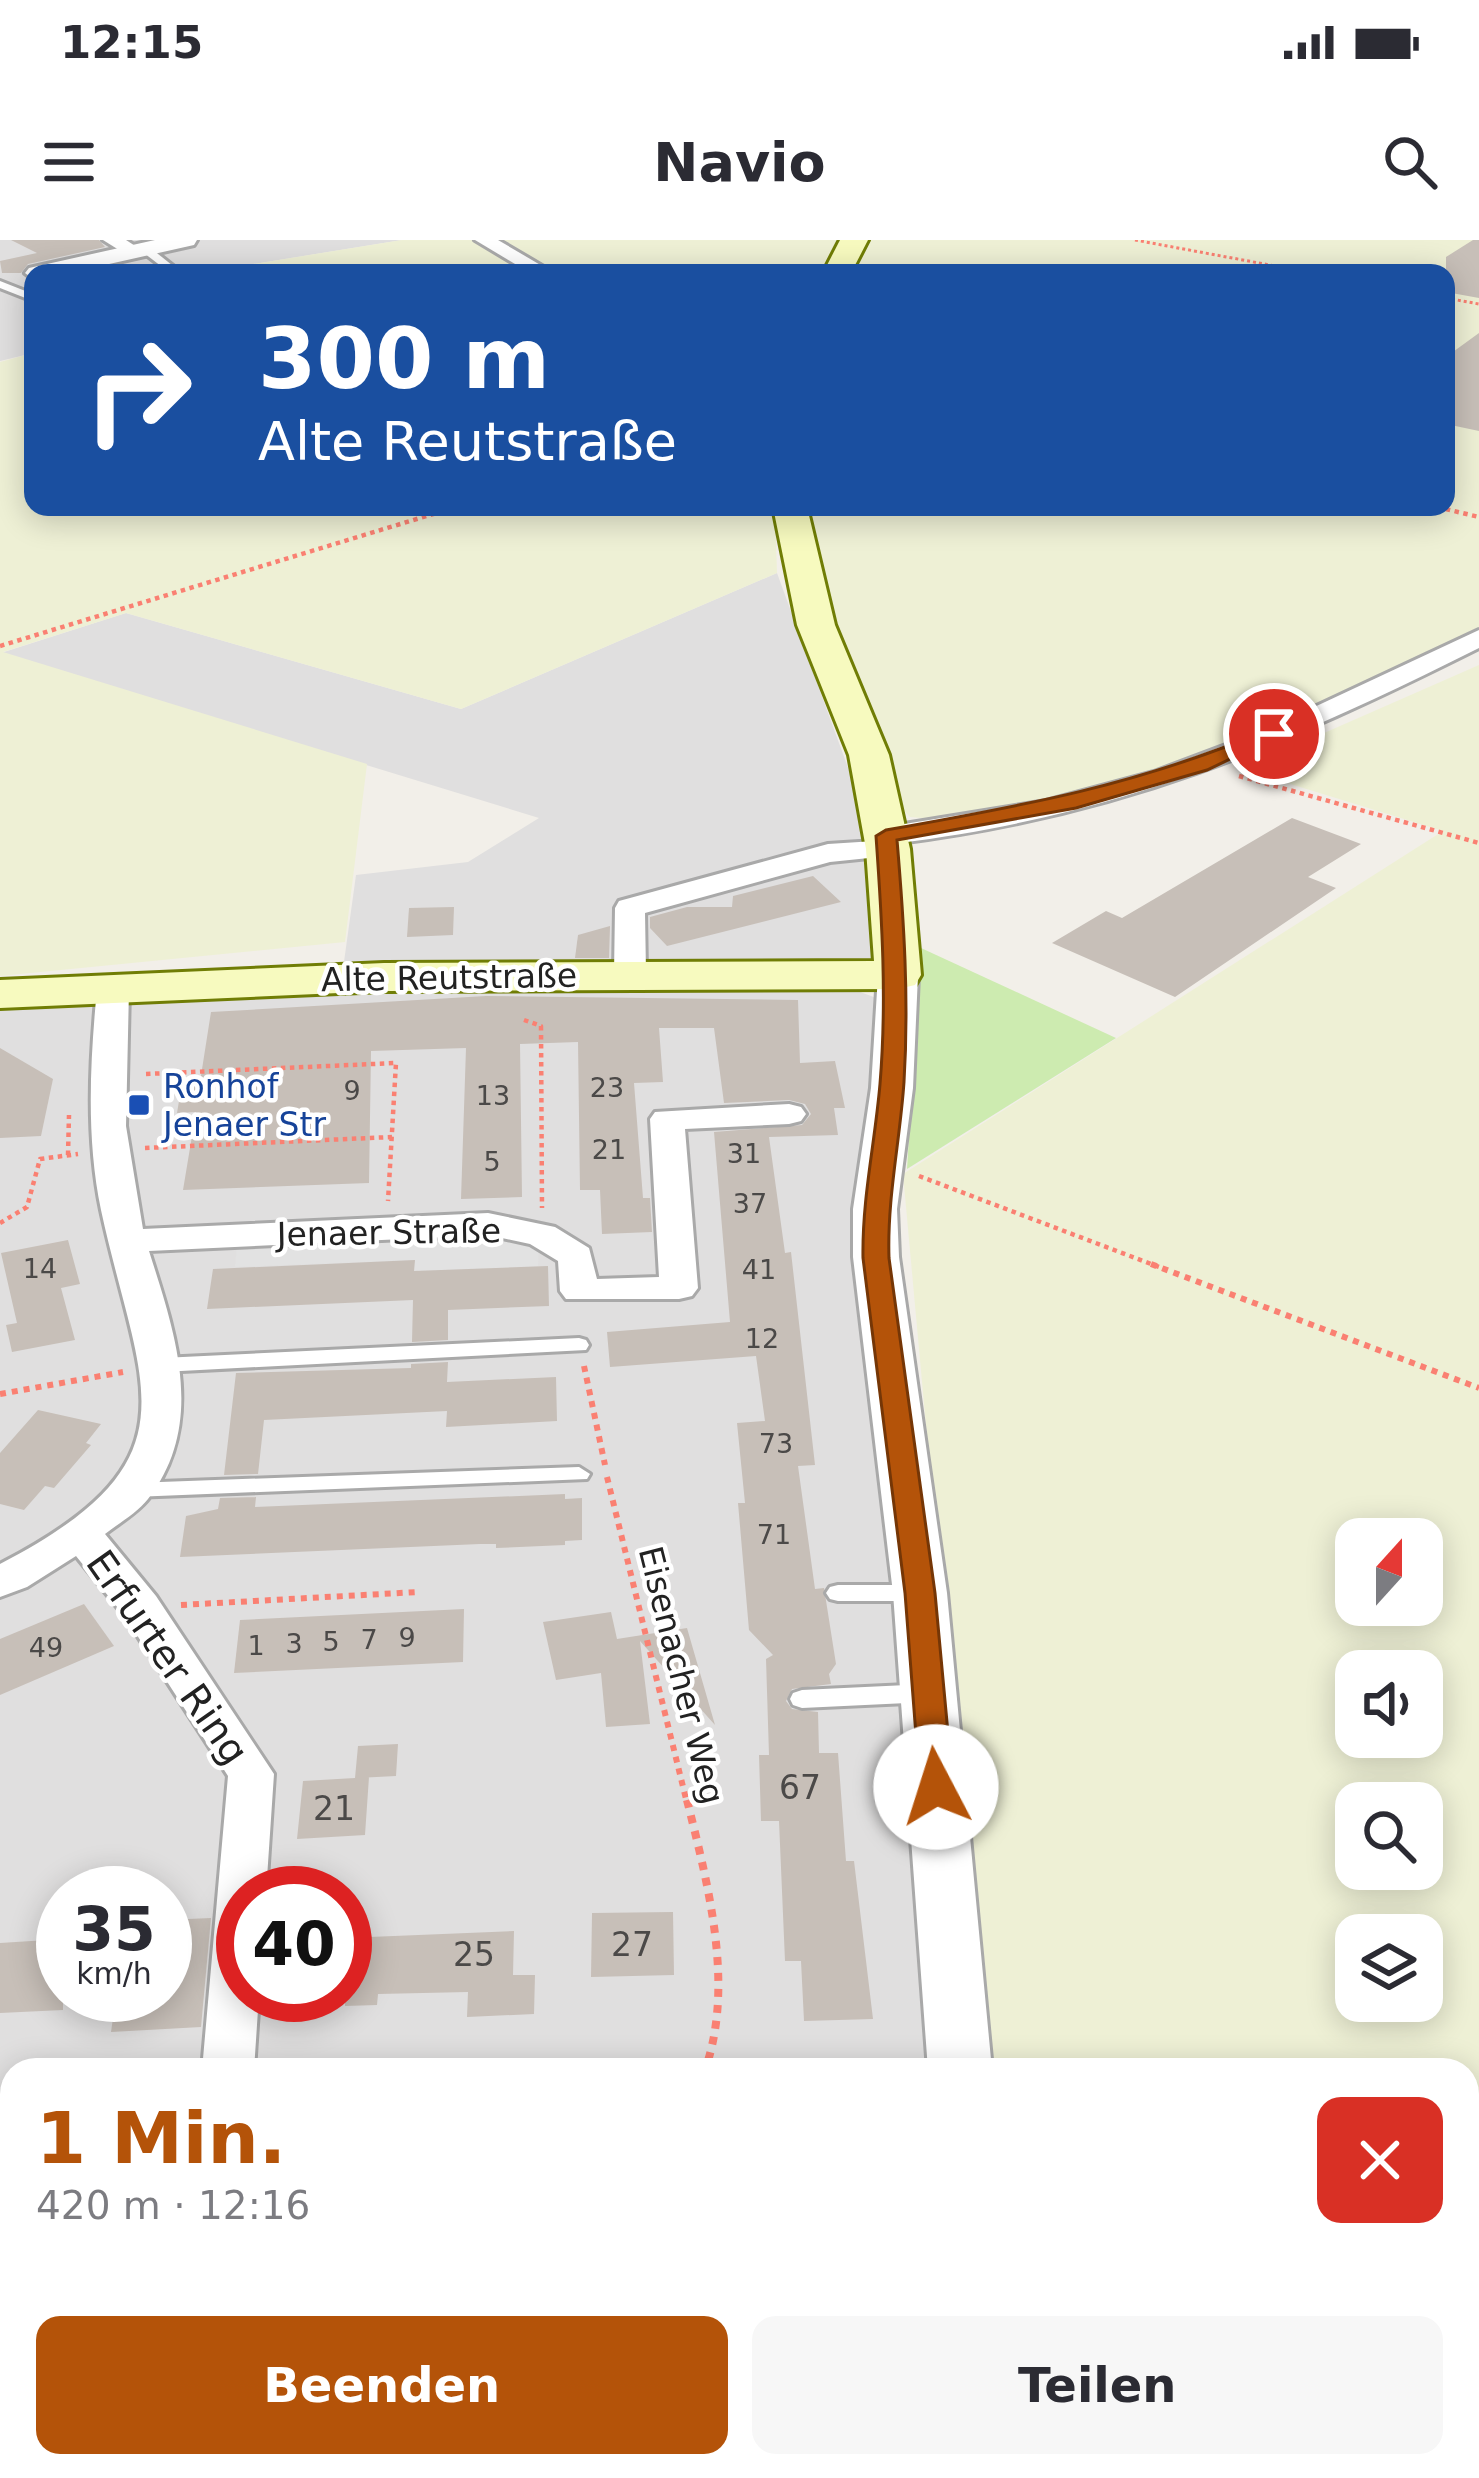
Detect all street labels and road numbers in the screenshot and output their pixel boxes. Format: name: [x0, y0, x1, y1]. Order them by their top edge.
street label: Alte Reutstraße: [321, 956, 577, 999]
street label: Jenaer Straße: [275, 1211, 501, 1254]
street label: Erfurter Ring: [77, 1542, 258, 1773]
street label: Eisenacher Weg: [631, 1542, 732, 1808]

